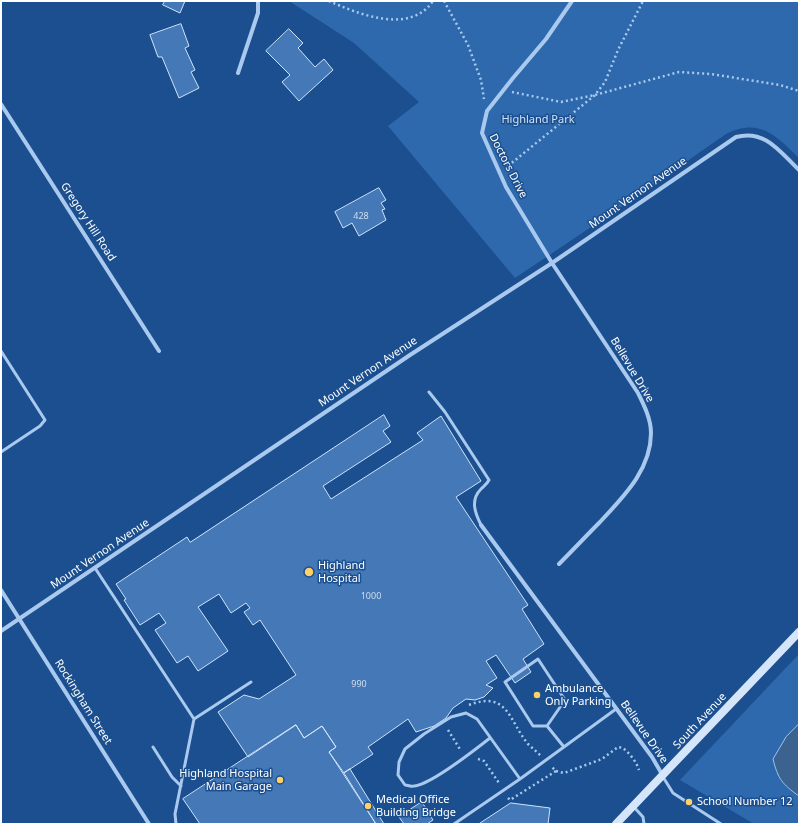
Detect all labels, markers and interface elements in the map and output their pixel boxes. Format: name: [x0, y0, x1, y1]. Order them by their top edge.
park label: Highland Park: [501, 113, 575, 127]
street label: Doctors Drive: [486, 132, 530, 200]
street label: Mount Vernon Avenue: [587, 154, 689, 232]
street label: Gregory Hill Road: [58, 180, 118, 264]
house number: 428: [353, 211, 369, 221]
street label: Mount Vernon Avenue: [316, 334, 420, 410]
street label: Bellevue Drive: [607, 335, 657, 405]
street label: Mount Vernon Avenue: [48, 516, 152, 592]
place label: Highland Hospital: [318, 559, 365, 585]
marker: Highland Hospital: [303, 566, 315, 578]
house number: 1000: [361, 591, 381, 601]
street label: Rockingham Street: [51, 657, 115, 747]
house number: 990: [351, 679, 367, 689]
place label: Ambulance Only Parking: [545, 682, 611, 708]
marker: Ambulance Only Parking: [532, 690, 542, 700]
street label: South Avenue: [671, 690, 729, 752]
street label: Bellevue Drive: [617, 698, 671, 766]
place label: Highland Hospital Main Garage: [179, 767, 272, 793]
marker: Highland Hospital Main Garage: [275, 775, 285, 785]
place label: Medical Office Building Bridge: [376, 793, 456, 819]
place label: School Number 12: [697, 795, 793, 809]
marker: School Number 12: [684, 797, 694, 807]
marker: Medical Office Building Bridge: [363, 801, 373, 811]

